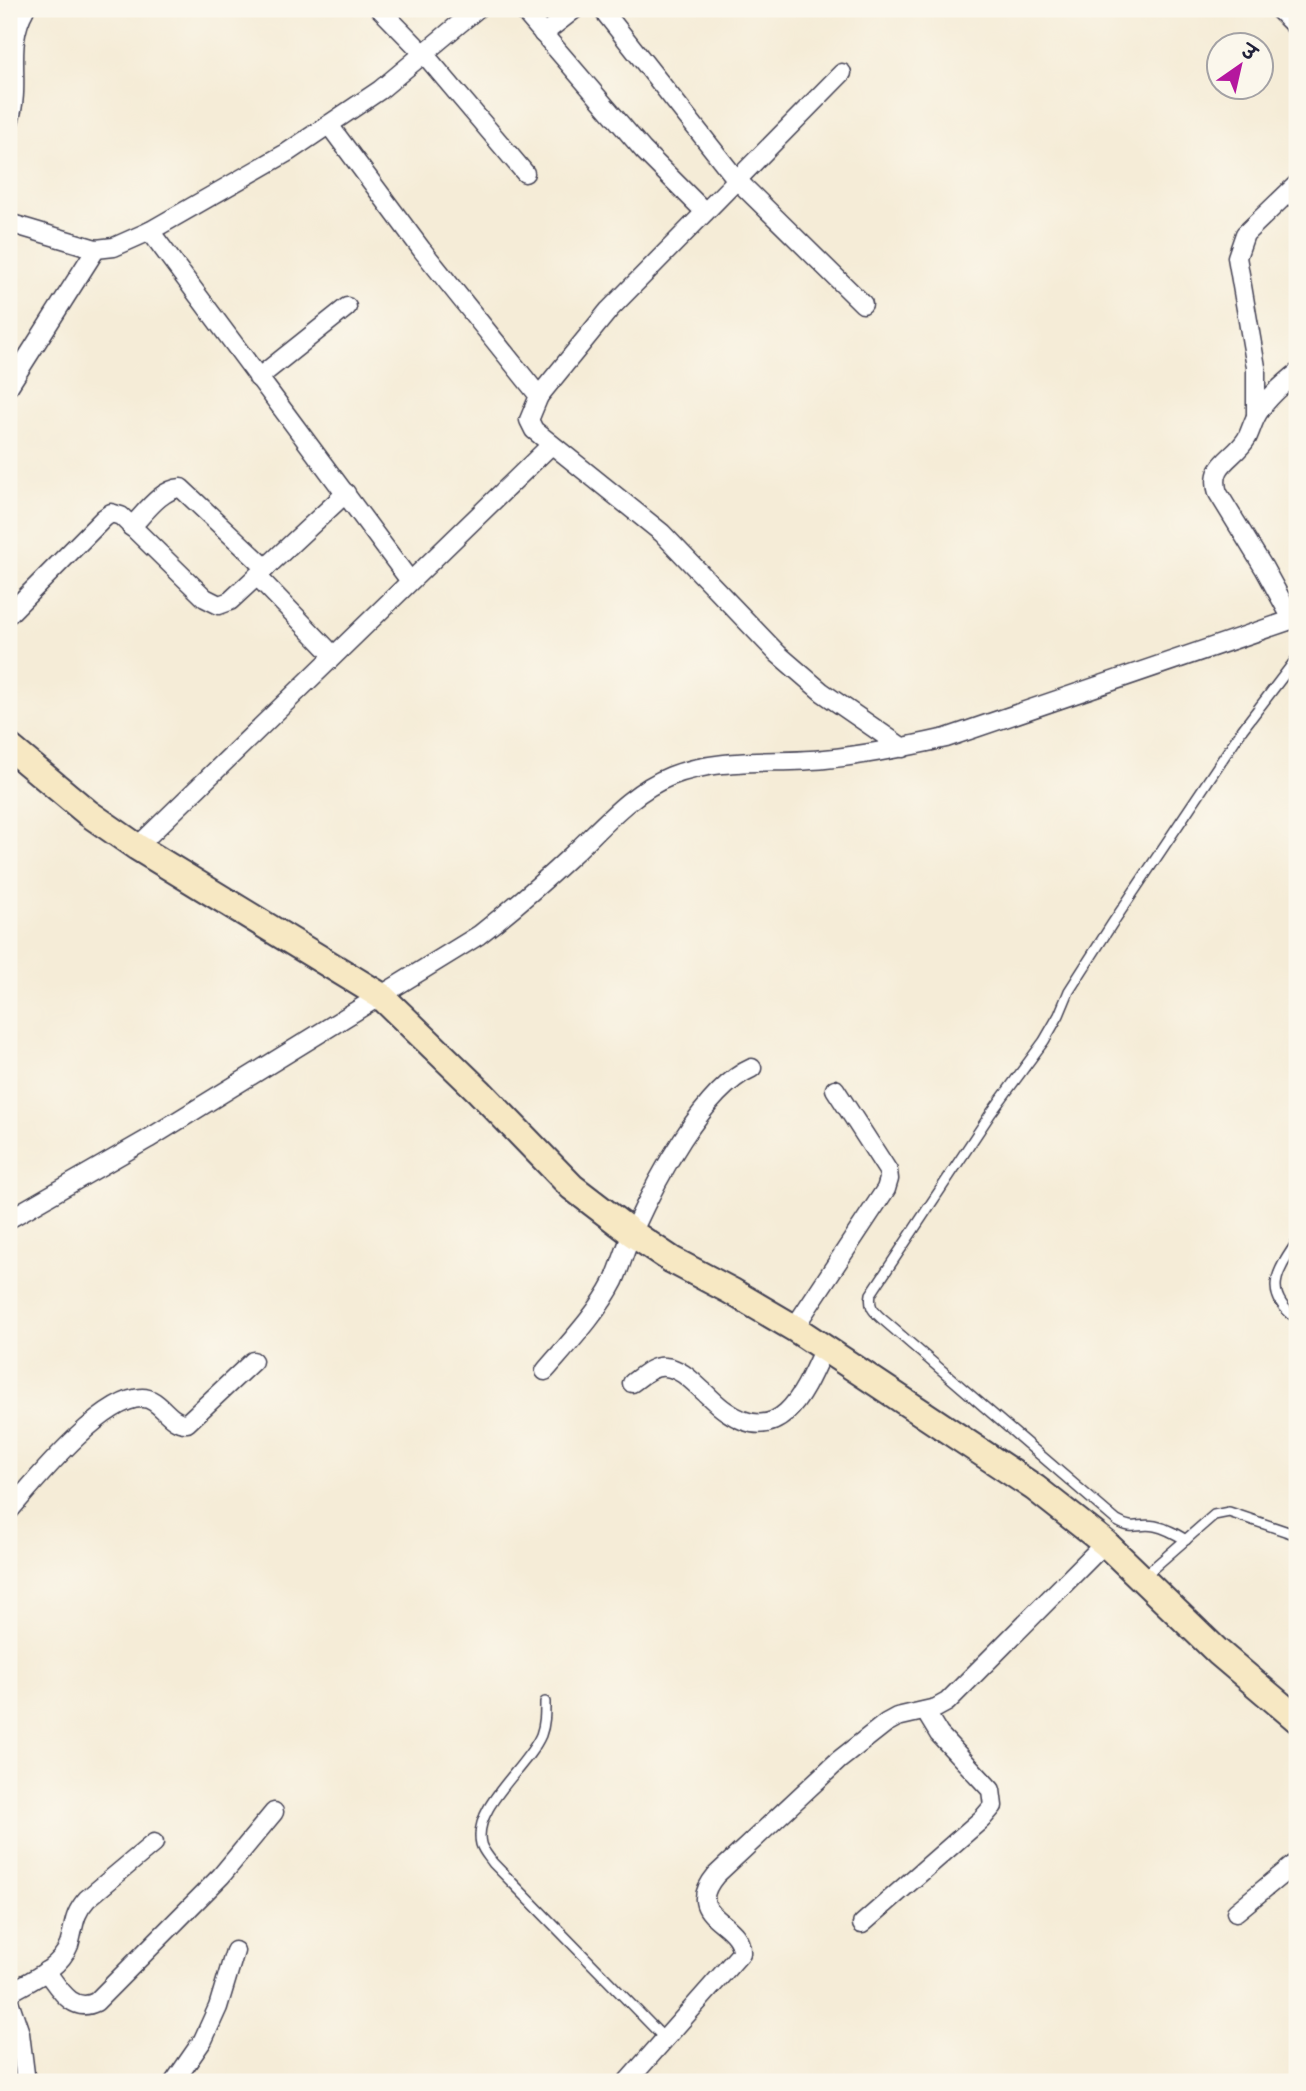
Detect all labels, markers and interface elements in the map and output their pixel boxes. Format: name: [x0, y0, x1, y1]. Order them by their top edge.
north arrow: [1204, 32, 1274, 102]
text: उ: [1236, 37, 1263, 67]

